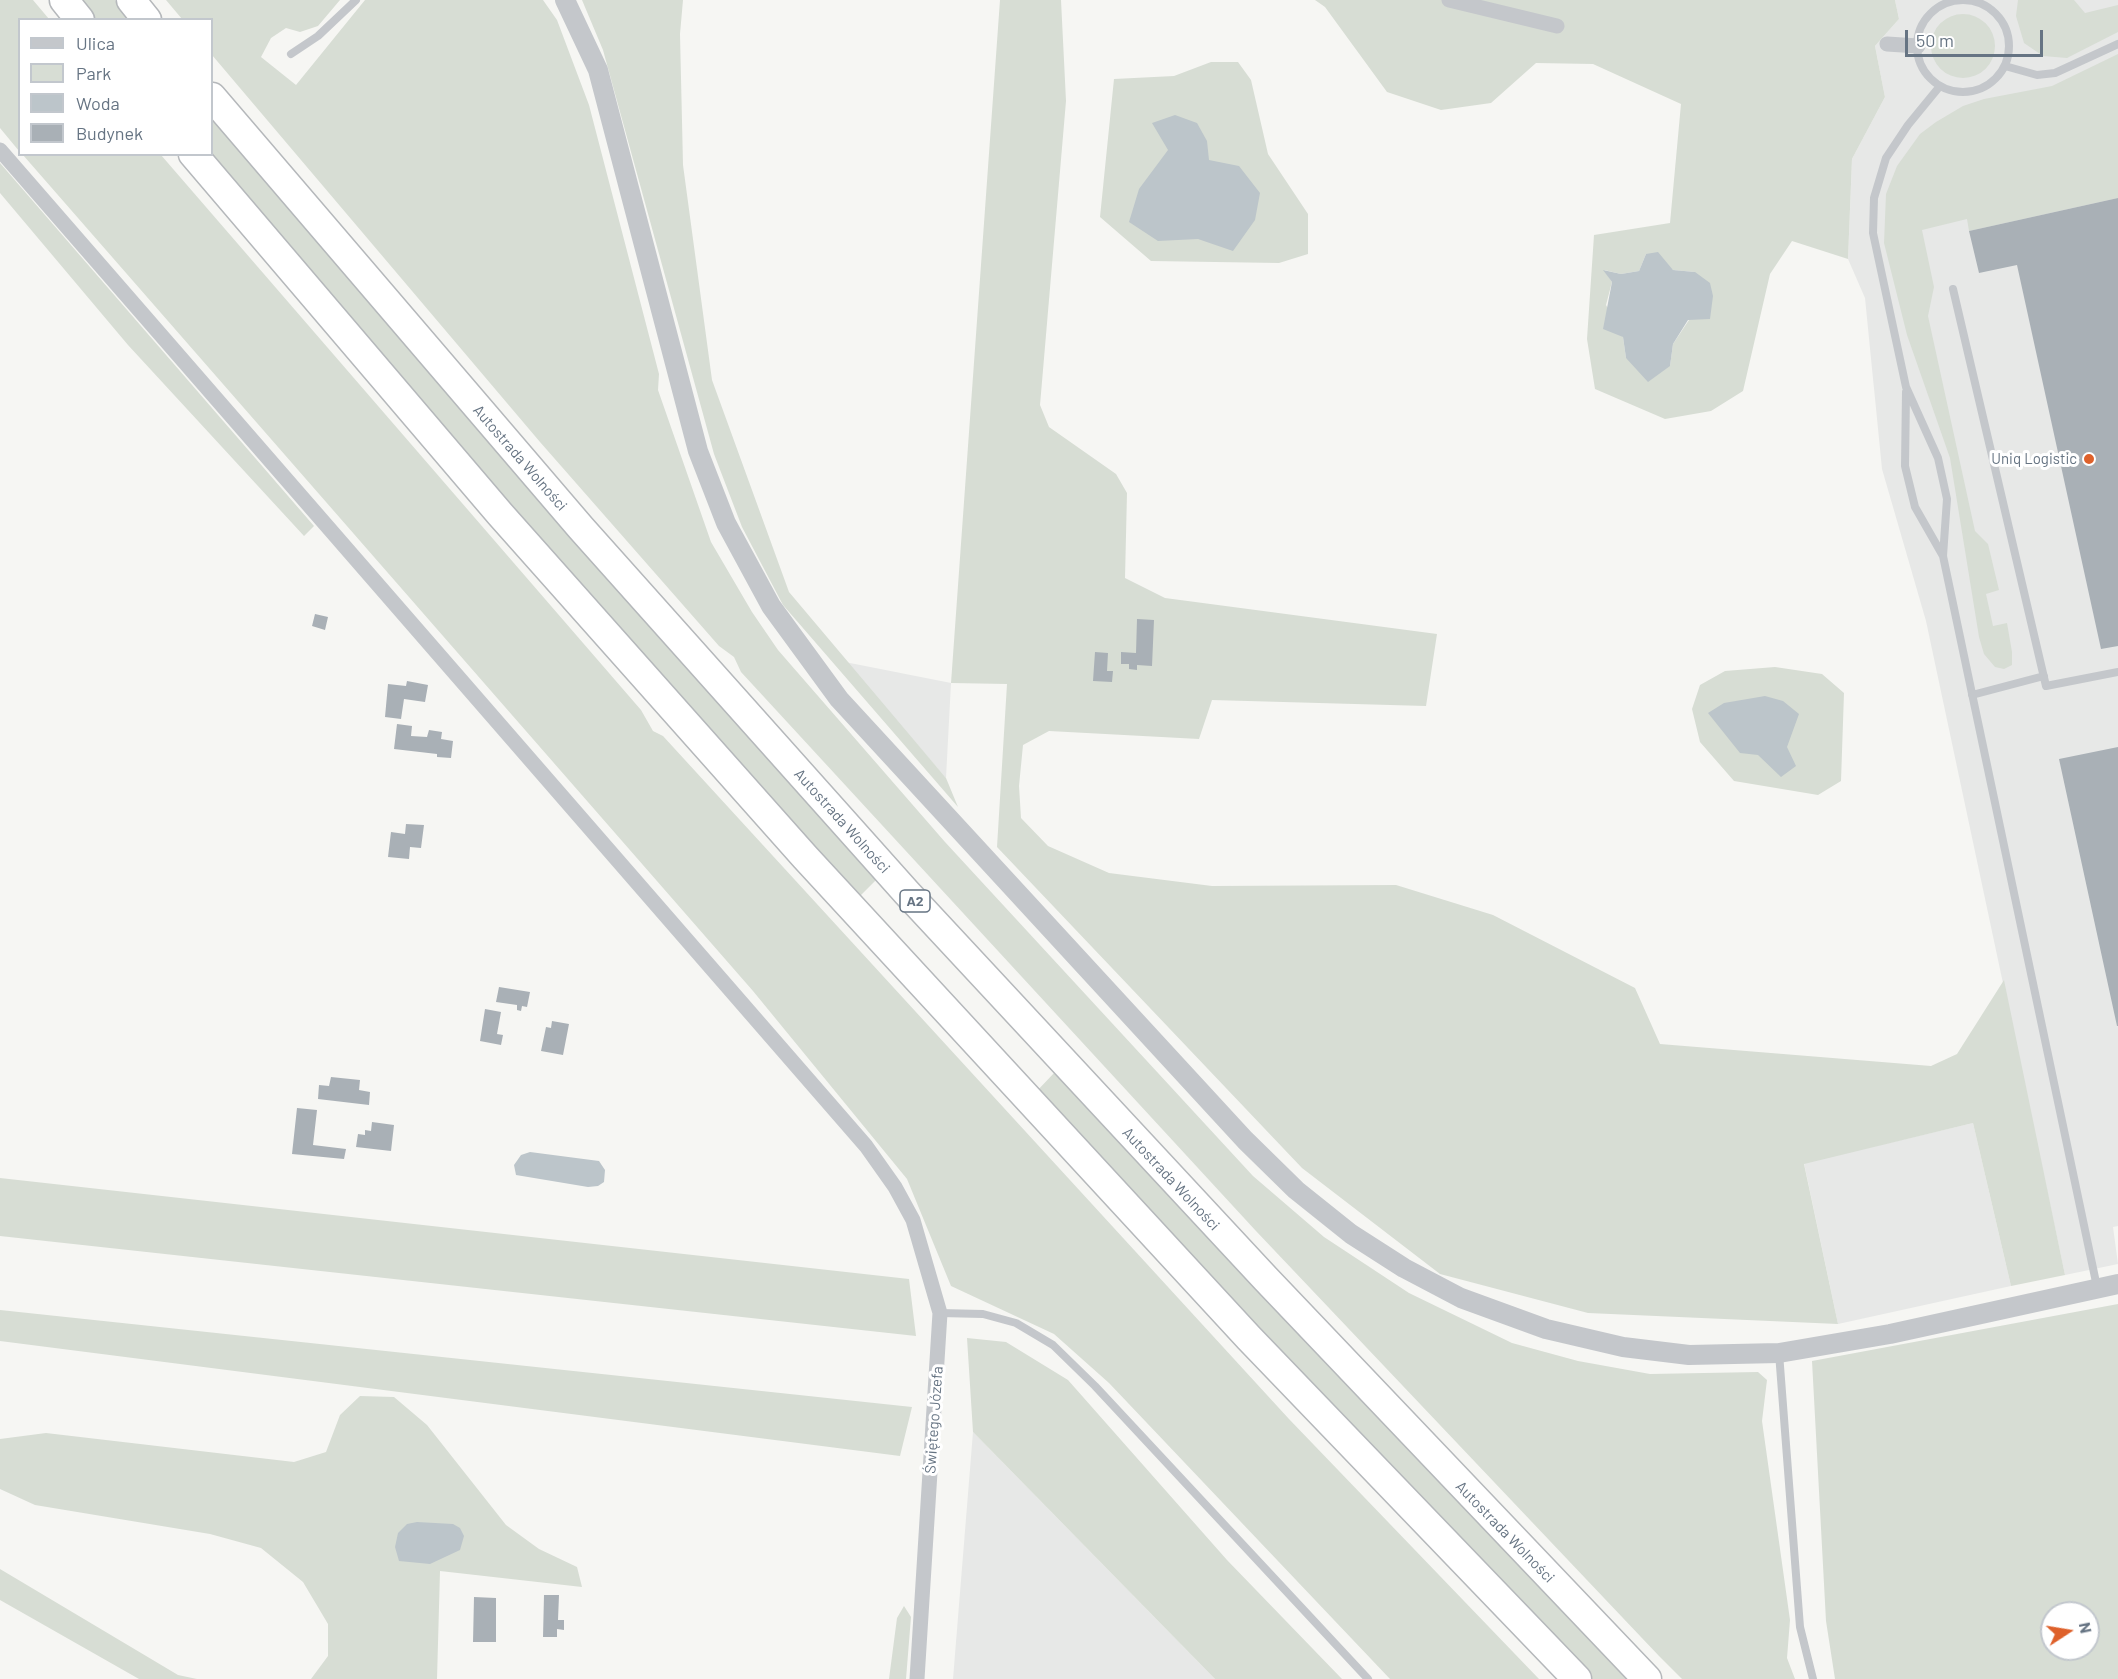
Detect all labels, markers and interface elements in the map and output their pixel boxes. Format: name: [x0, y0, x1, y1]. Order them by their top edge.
legend: [18, 18, 213, 156]
scale bar: [1908, 18, 2046, 56]
text: 50 m: [1916, 29, 1954, 51]
text: Ulica: [76, 32, 115, 54]
text: Park: [76, 62, 111, 84]
text: Woda: [76, 92, 120, 114]
text: Budynek: [76, 122, 143, 144]
street label: Autostrada Wolności: [469, 401, 571, 515]
place label: Uniq Logistic: [1991, 450, 2077, 468]
marker: Uniq Logistic: [2082, 452, 2096, 466]
street label: Autostrada Wolności: [790, 765, 894, 877]
road number: A2: [900, 890, 930, 912]
street label: Autostrada Wolności: [1119, 1124, 1223, 1234]
street label: Świętego Józefa: [921, 1366, 947, 1474]
street label: Autostrada Wolności: [1452, 1477, 1558, 1587]
north arrow: [2040, 1601, 2100, 1661]
text: N: [2076, 1620, 2097, 1635]

